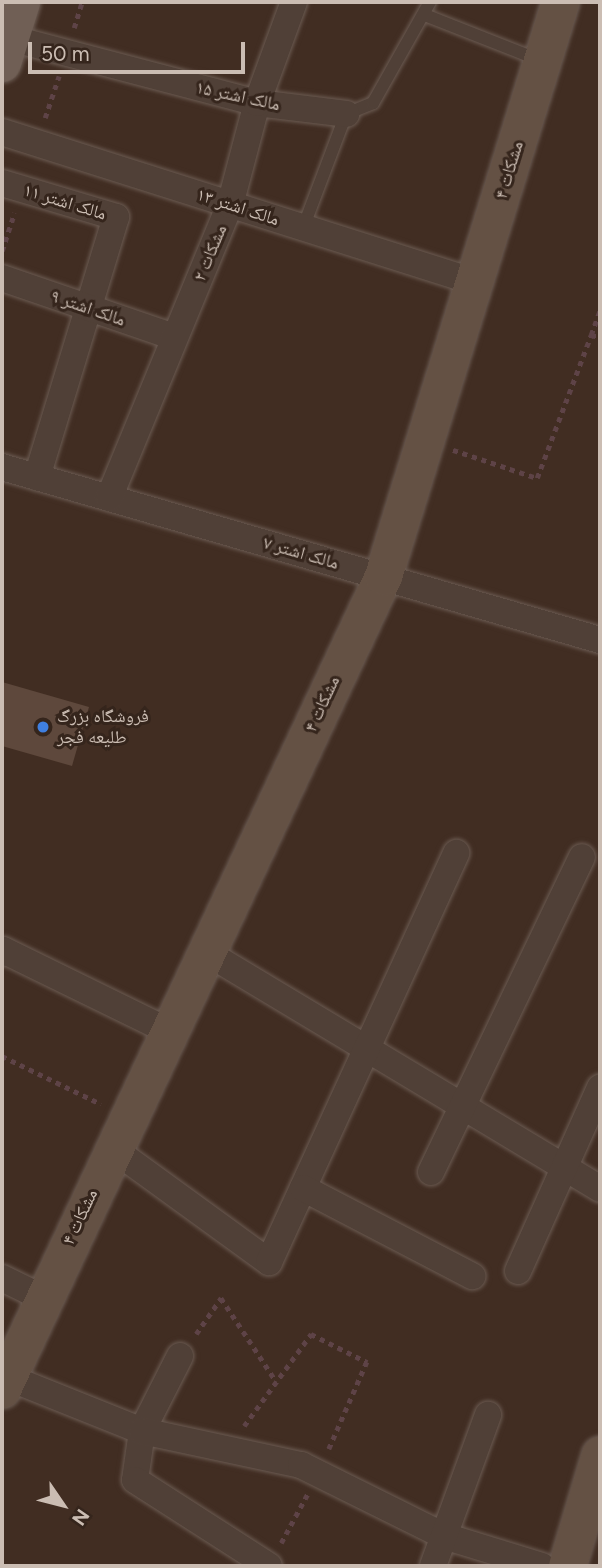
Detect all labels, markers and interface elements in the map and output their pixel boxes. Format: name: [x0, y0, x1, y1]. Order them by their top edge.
scale bar: [32, 28, 248, 72]
text: 50 m: [41, 41, 90, 66]
street label: مالک اشتر ۱۵: [194, 77, 282, 115]
street label: مشکات ۴: [490, 138, 528, 202]
street label: مالک اشتر ۱۱: [21, 179, 109, 225]
street label: مالک اشتر ۱۳: [194, 184, 282, 230]
street label: مشکات ۲: [188, 221, 232, 285]
street label: مالک اشتر ۹: [48, 285, 128, 331]
street label: مالک اشتر ۷: [261, 532, 341, 574]
street label: مشکات ۴: [300, 673, 344, 735]
place label: فروشگاه بزرگ طلیعه فجر: [57, 706, 149, 748]
marker: فروشگاه بزرگ طلیعه فجر: [35, 719, 51, 735]
street label: مشکات ۴: [58, 1186, 102, 1248]
north arrow: [28, 1470, 98, 1540]
text: N: [67, 1505, 94, 1530]

